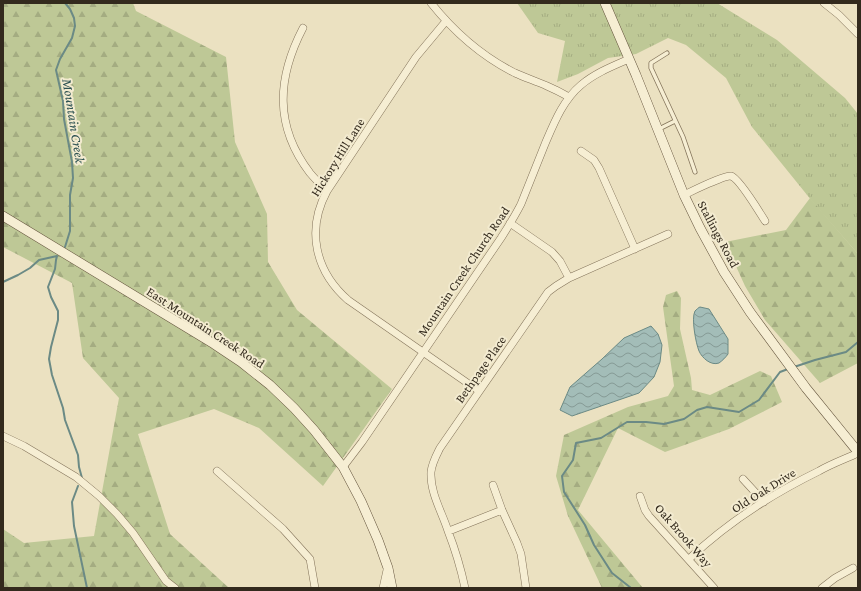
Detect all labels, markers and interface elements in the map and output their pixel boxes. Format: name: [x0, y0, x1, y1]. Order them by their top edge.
water label: Mountain Creek: [59, 77, 89, 165]
street label: Hickory Hill Lane: [307, 115, 368, 199]
street label: Stallings Road: [695, 198, 743, 270]
street label: Mountain Creek Church Road: [414, 203, 513, 339]
street label: East Mountain Creek Road: [144, 284, 268, 371]
street label: Bethpage Place: [452, 333, 509, 406]
street label: Old Oak Drive: [728, 465, 798, 516]
street label: Oak Brook Way: [652, 500, 716, 571]

